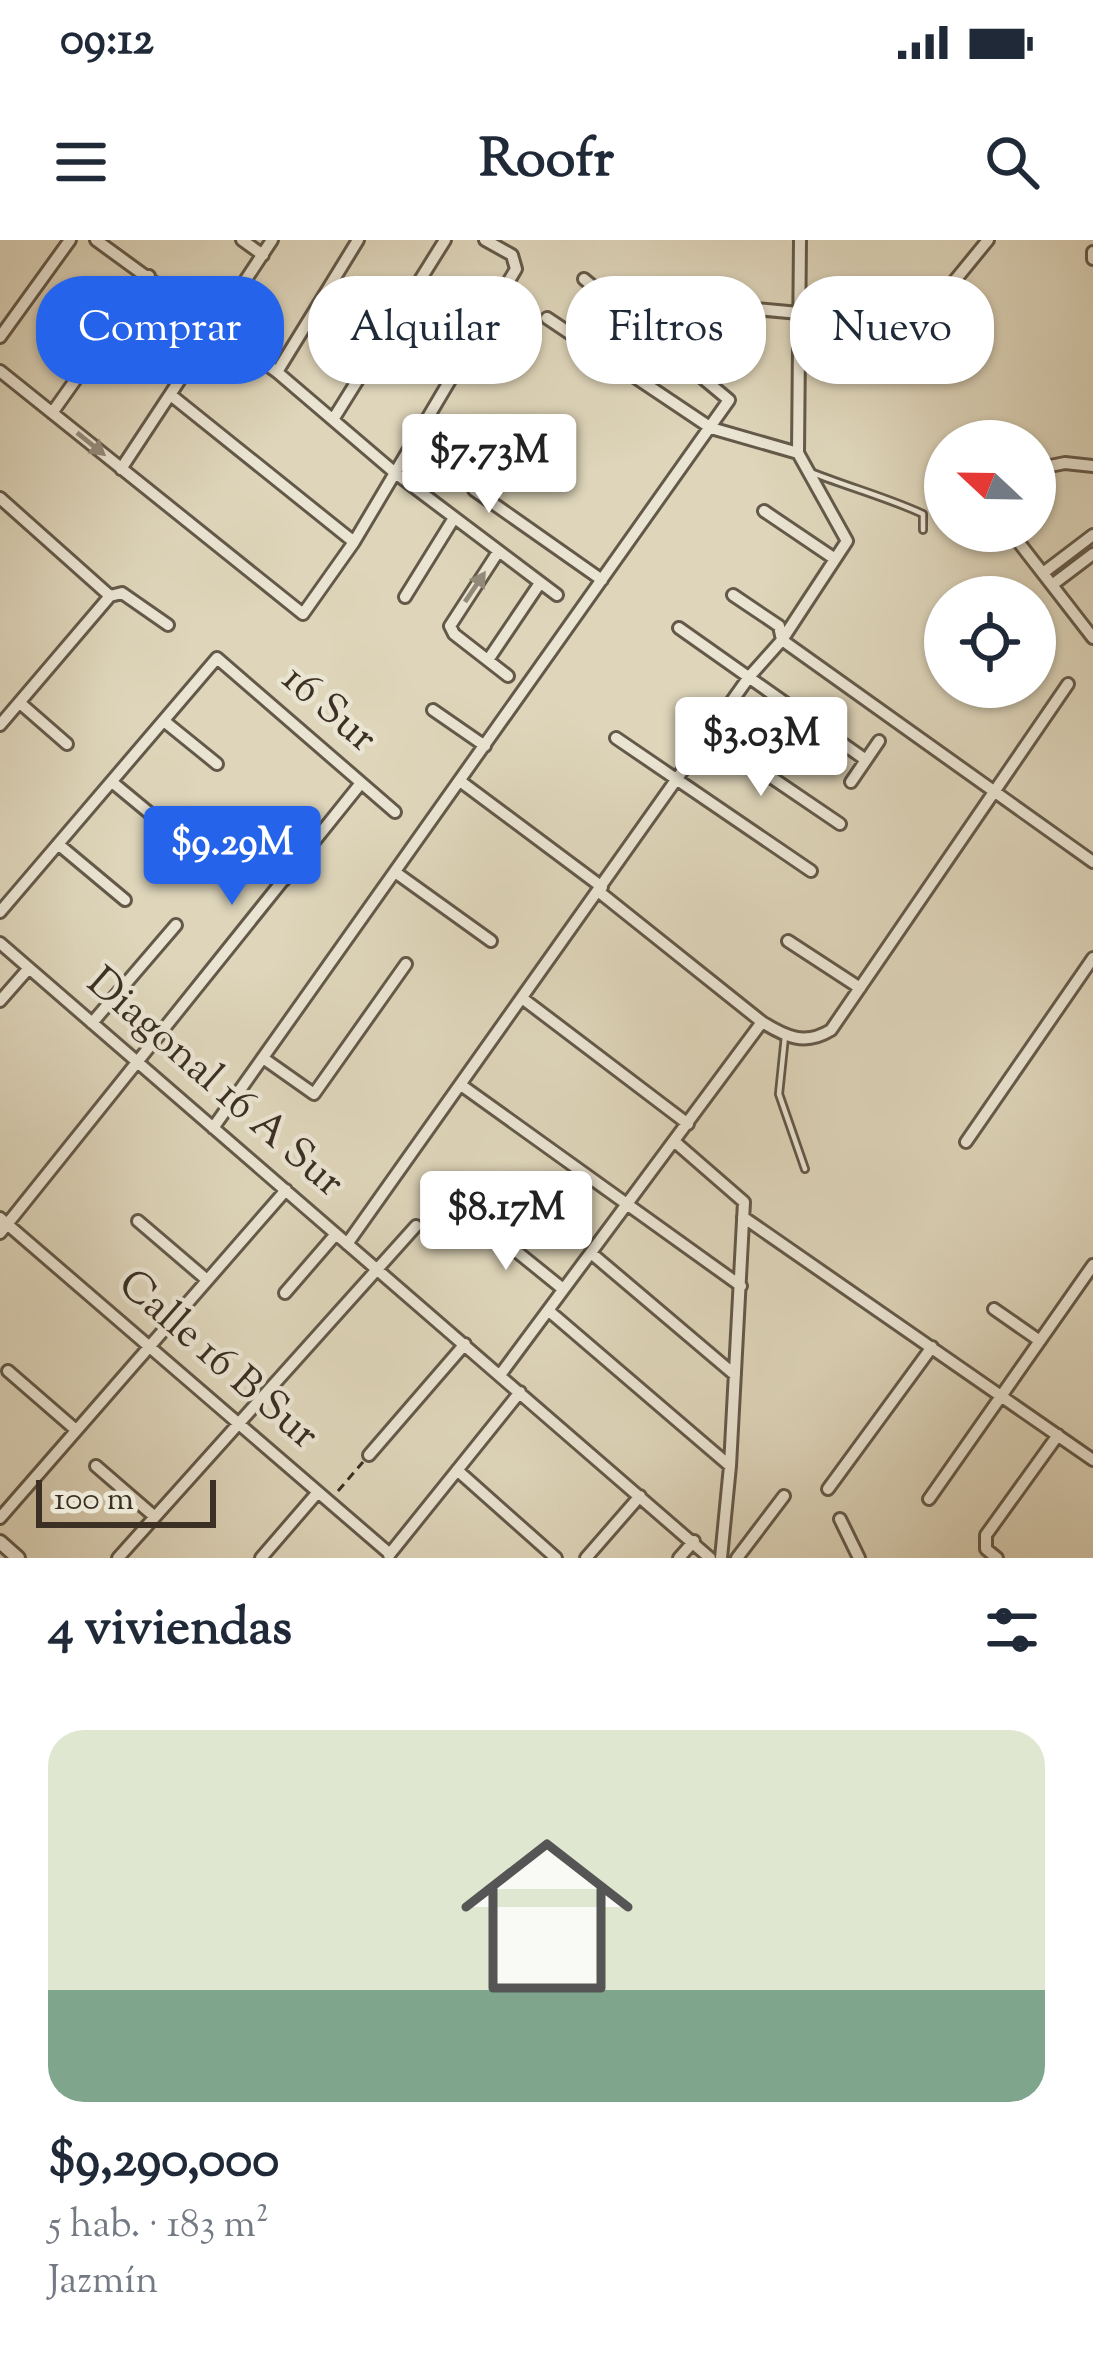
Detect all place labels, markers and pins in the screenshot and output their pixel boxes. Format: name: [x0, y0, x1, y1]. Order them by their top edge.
pin: $7.73M: [391, 414, 587, 516]
pin: $3.03M: [663, 697, 859, 799]
pin: $9.29M: [134, 806, 330, 908]
pin: $8.17M: [408, 1171, 604, 1273]

